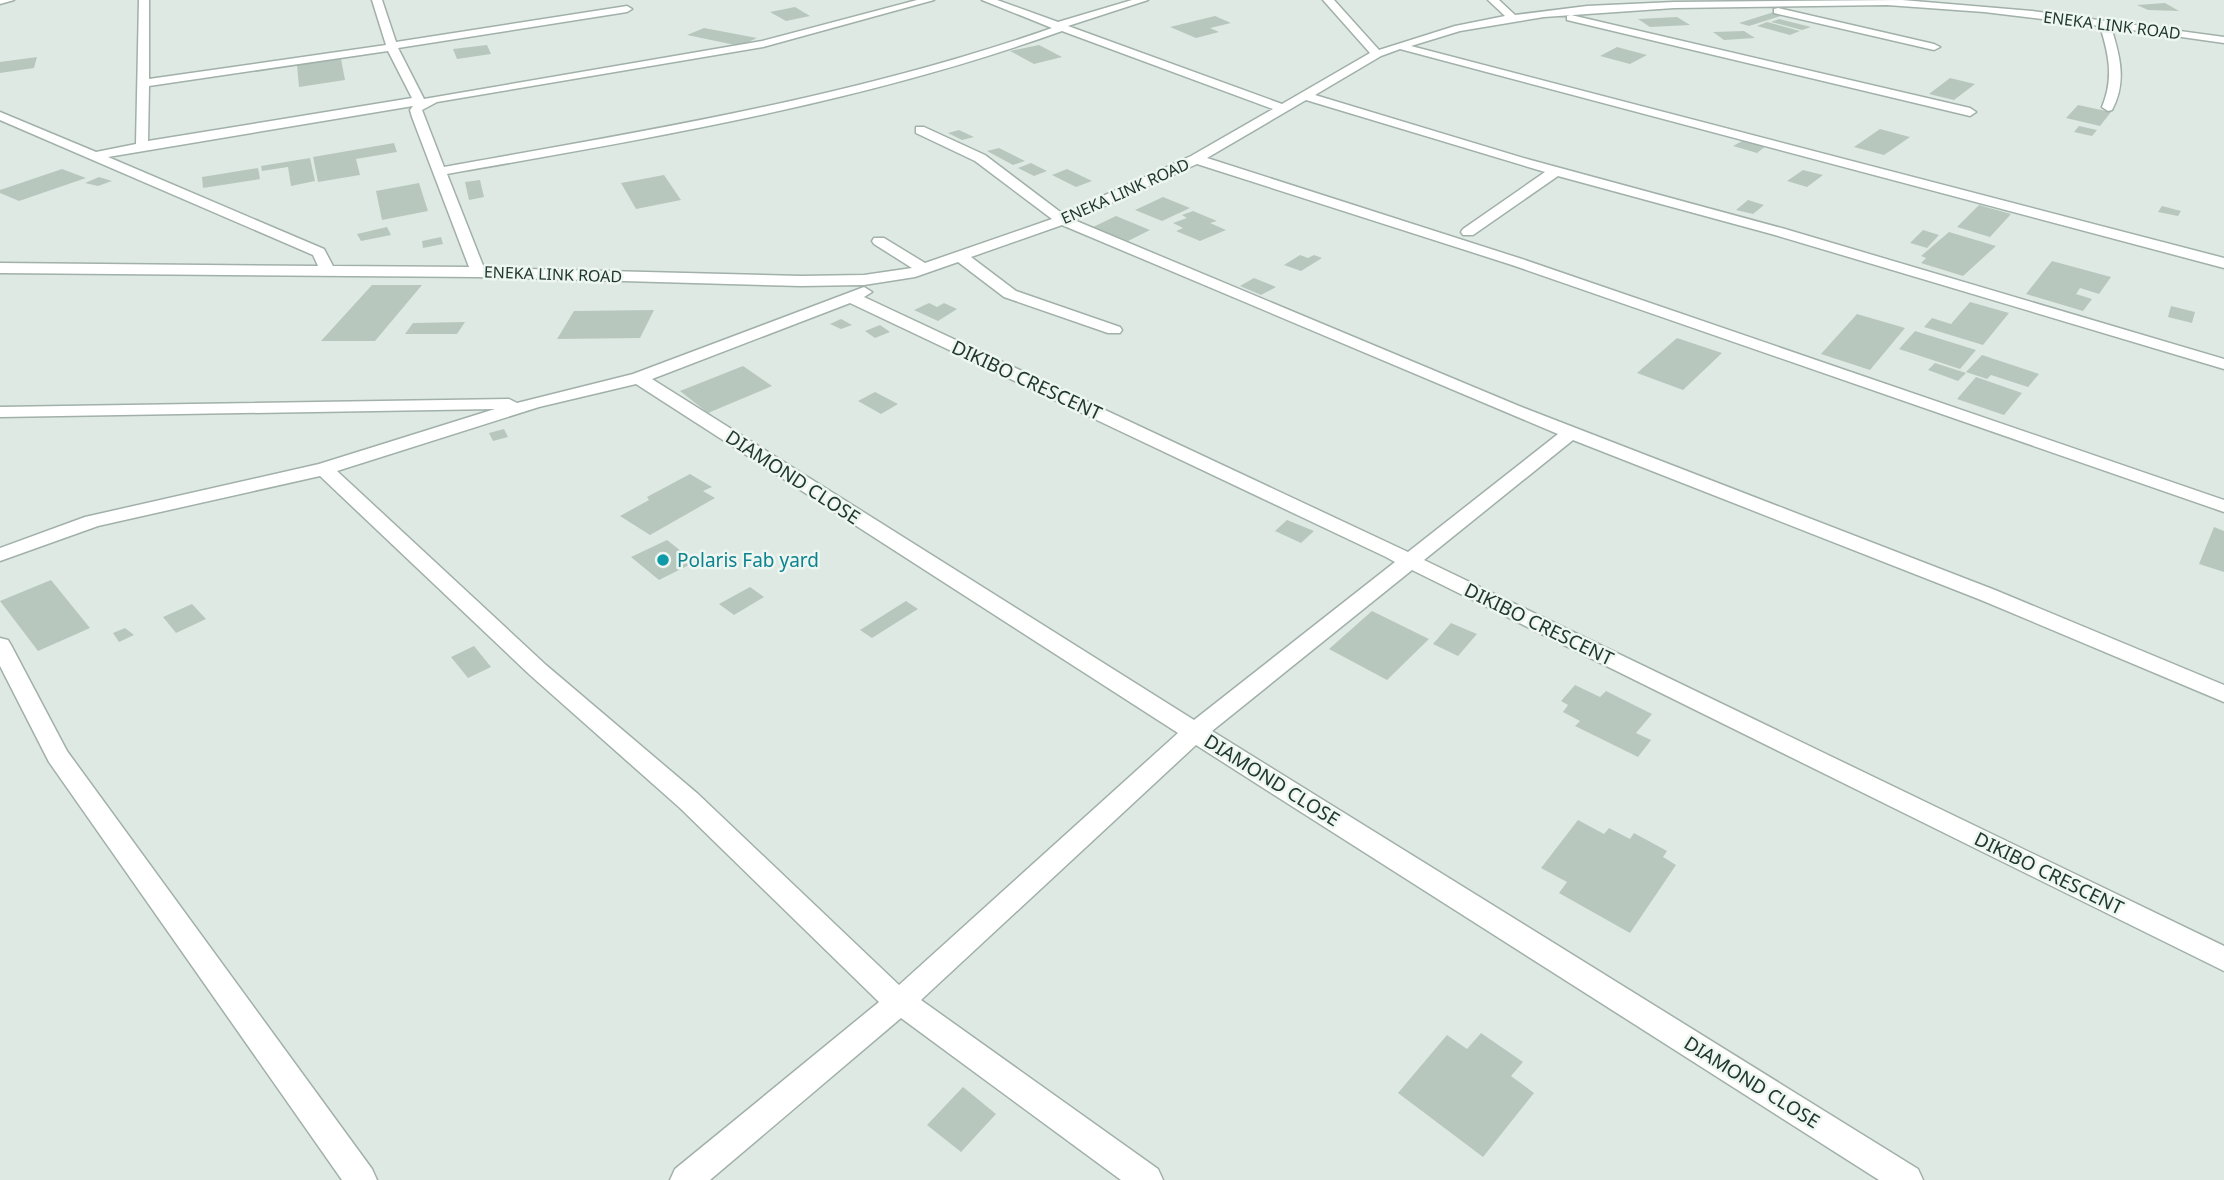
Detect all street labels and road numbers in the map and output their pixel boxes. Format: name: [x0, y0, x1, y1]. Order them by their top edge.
street label: ENEKA LINK ROAD: [2042, 6, 2182, 44]
street label: ENEKA LINK ROAD: [1057, 153, 1193, 229]
street label: ENEKA LINK ROAD: [484, 261, 622, 287]
street label: DIKIBO CRESCENT: [948, 334, 1107, 426]
street label: DIAMOND CLOSE: [721, 424, 865, 530]
street label: DIKIBO CRESCENT: [1460, 577, 1618, 672]
street label: DIAMOND CLOSE: [1199, 728, 1345, 832]
street label: DIKIBO CRESCENT: [1970, 826, 2128, 921]
street label: DIAMOND CLOSE: [1679, 1030, 1825, 1134]

